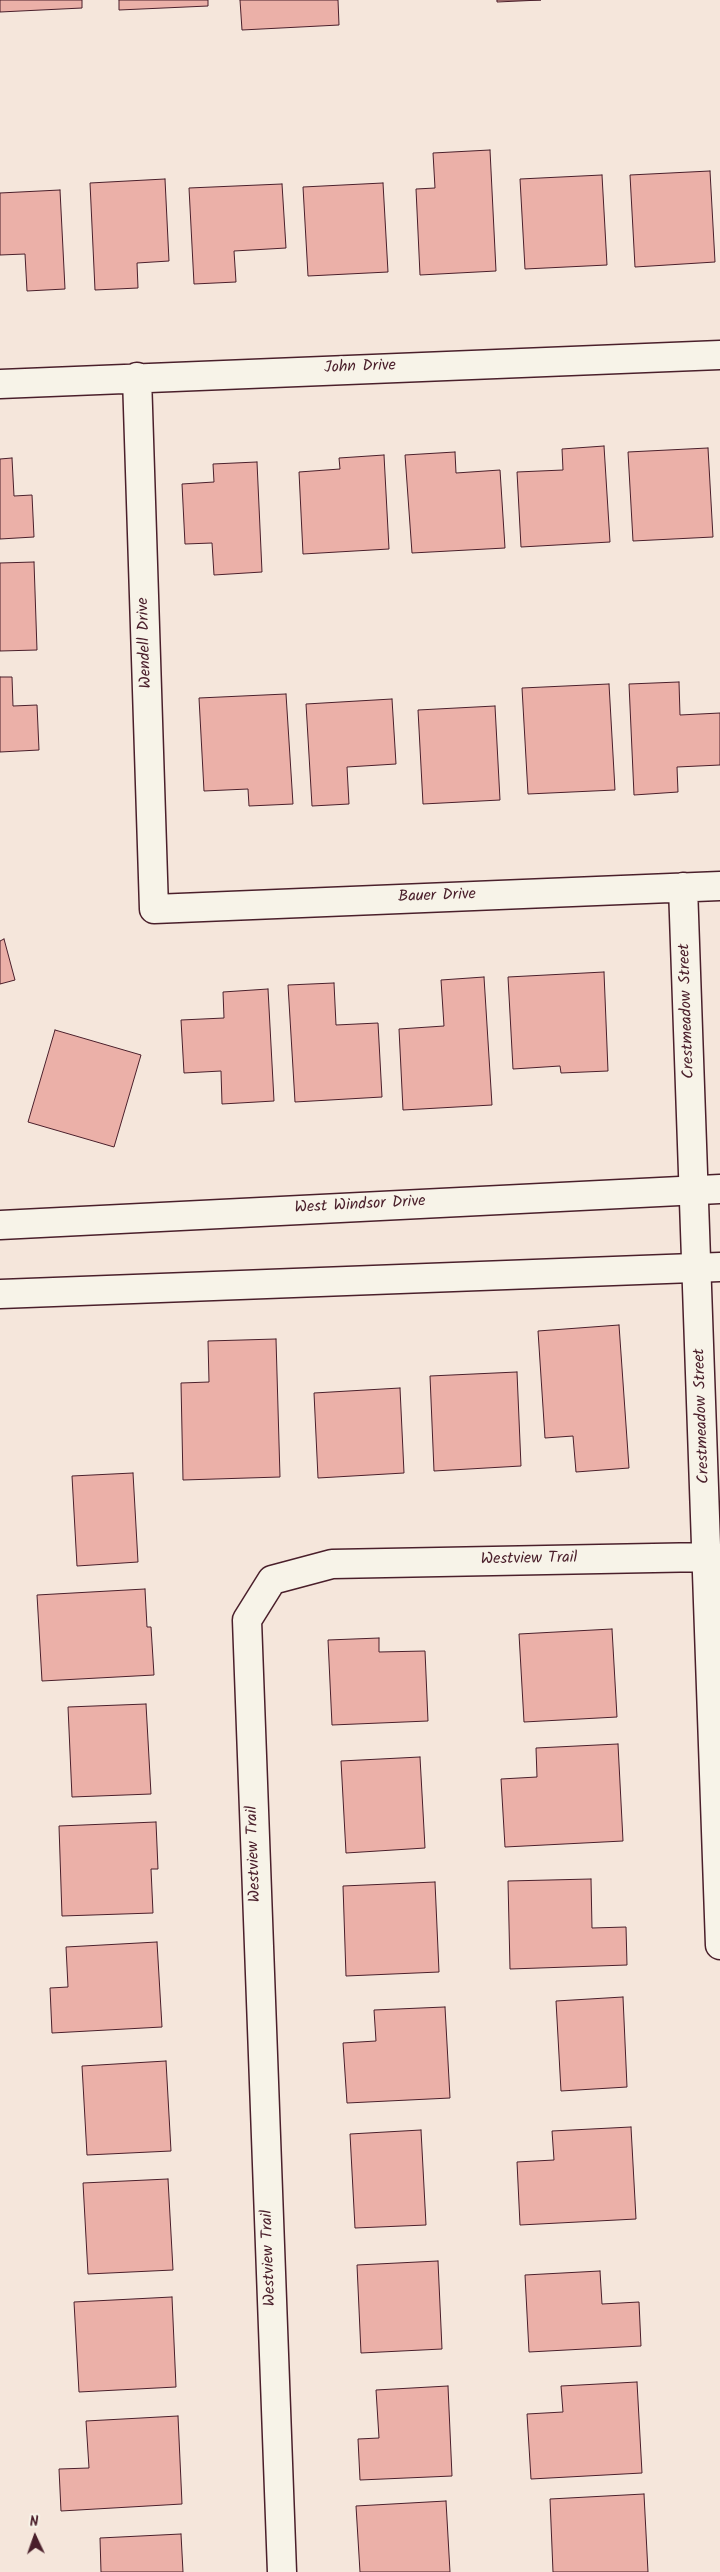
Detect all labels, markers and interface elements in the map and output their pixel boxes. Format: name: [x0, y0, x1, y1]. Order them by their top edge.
street label: John Drive: [324, 357, 396, 379]
street label: Wendell Drive: [135, 597, 157, 689]
street label: Bauer Drive: [398, 886, 476, 908]
street label: Crestmeadow Street: [676, 943, 700, 1079]
street label: West Windsor Drive: [294, 1193, 426, 1219]
street label: Crestmeadow Street: [691, 1348, 715, 1484]
street label: Westview Trail: [480, 1550, 578, 1570]
street label: Westview Trail: [244, 1805, 266, 1903]
street label: Westview Trail: [259, 2209, 281, 2307]
text: N: [29, 2511, 39, 2533]
north arrow: [10, 2512, 60, 2562]

